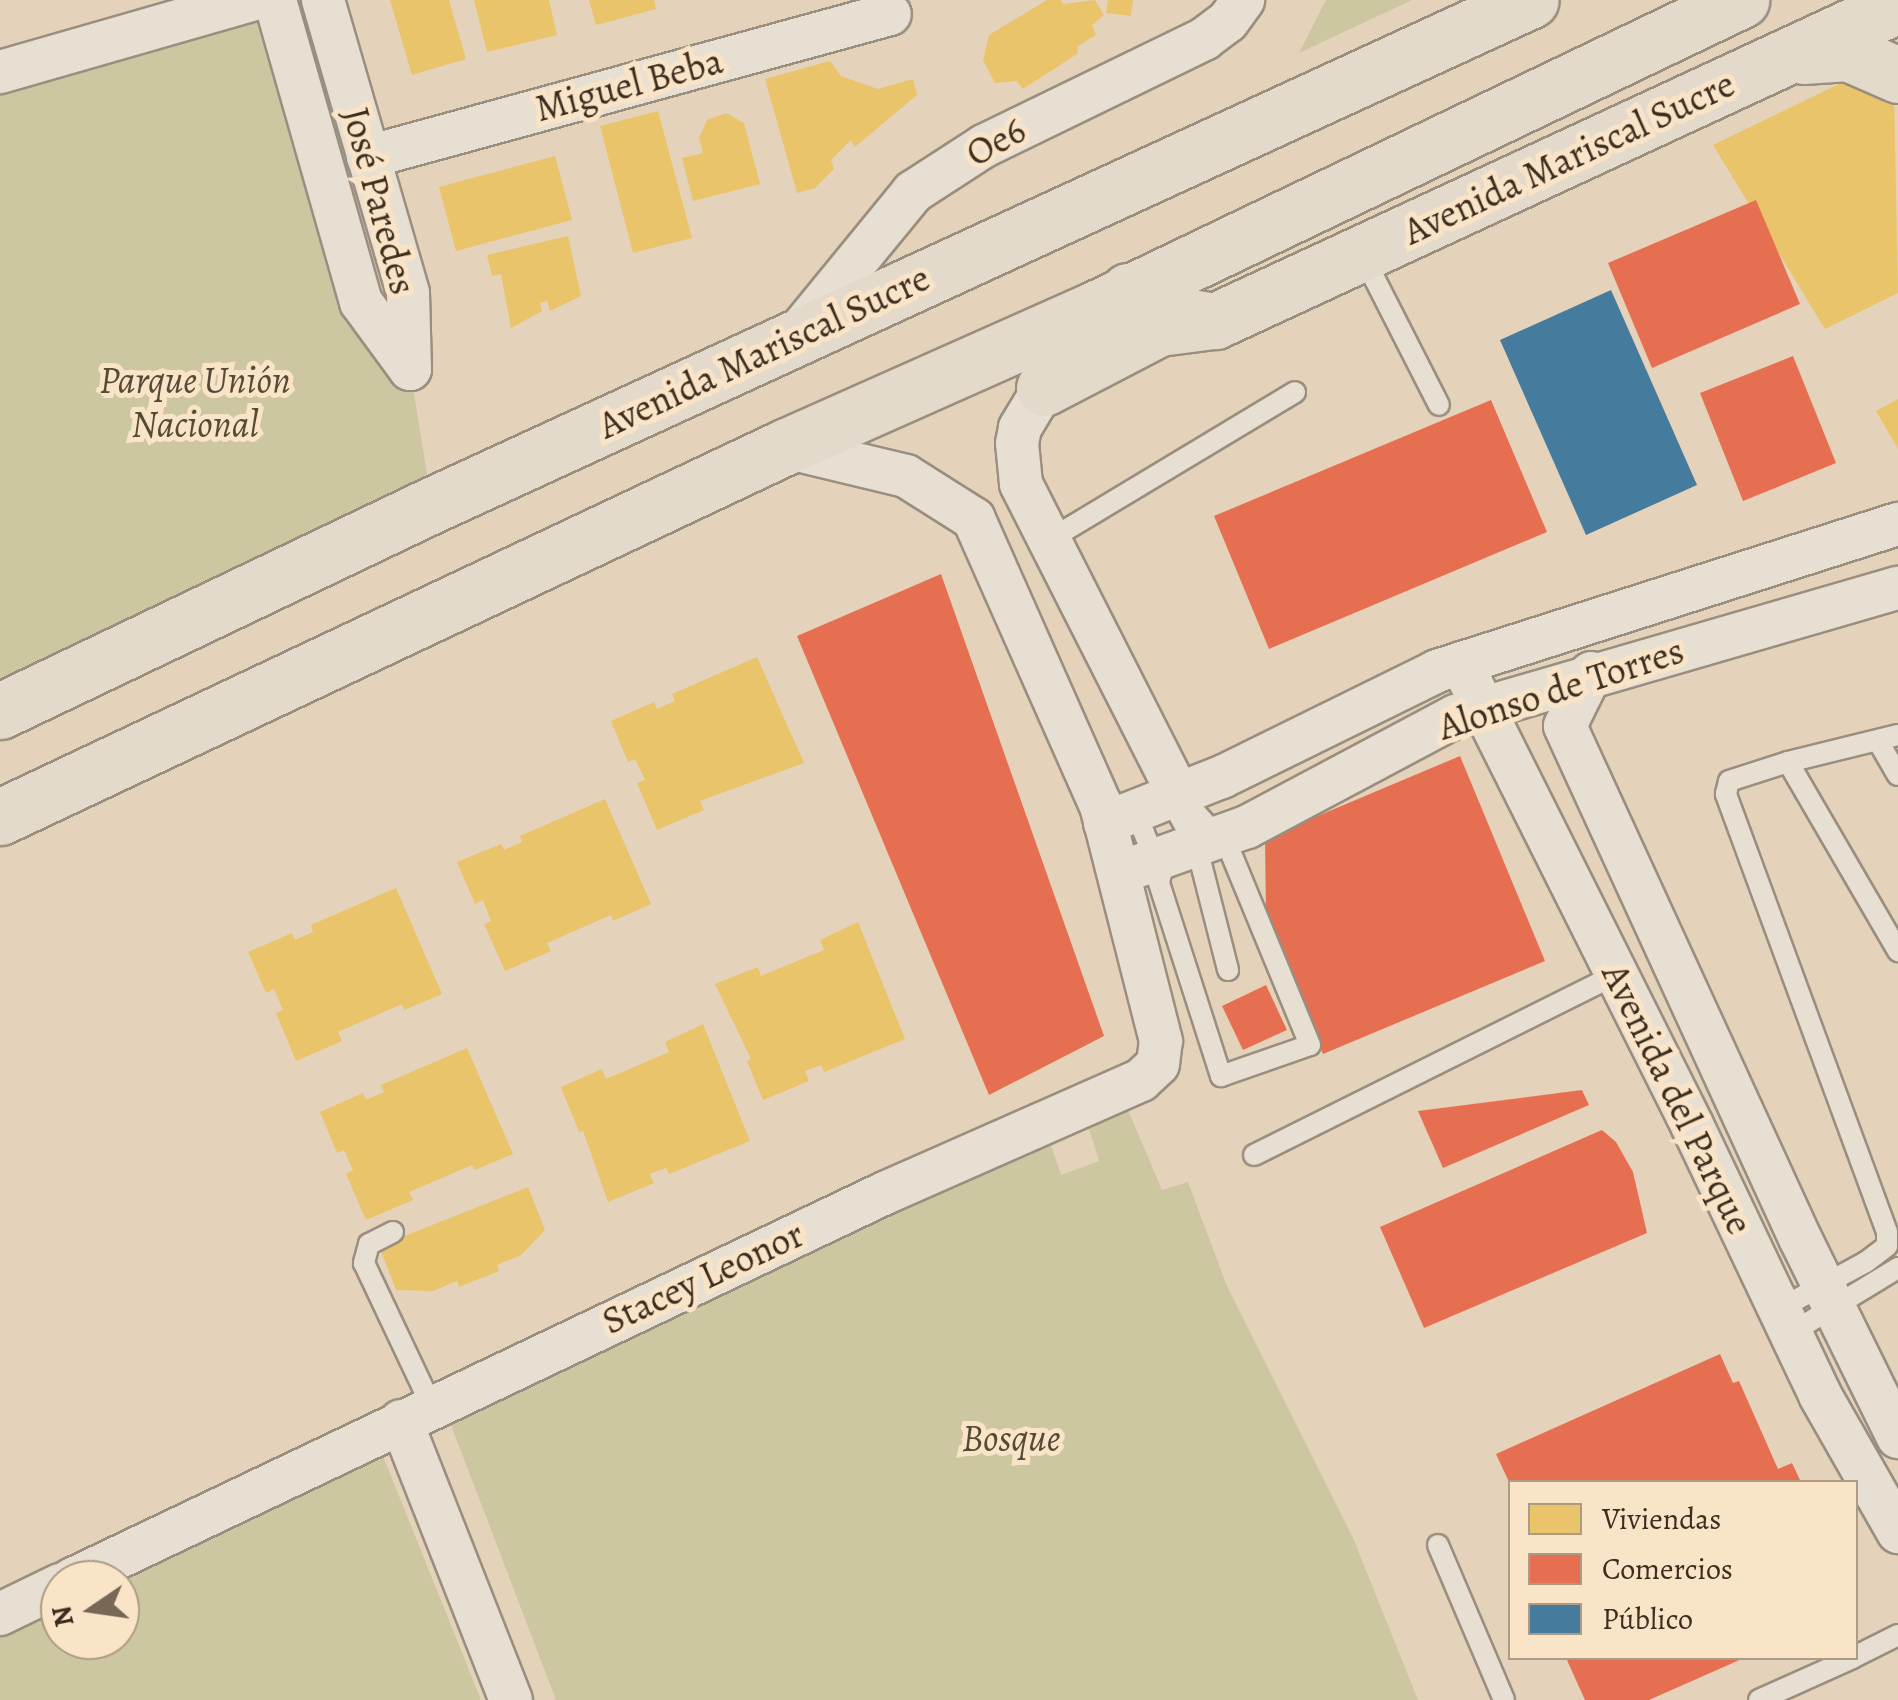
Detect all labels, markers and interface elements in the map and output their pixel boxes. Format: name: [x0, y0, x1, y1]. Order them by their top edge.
street label: Miguel Beba: [530, 38, 728, 132]
street label: Avenida Mariscal Sucre: [1396, 61, 1742, 255]
street label: José Paredes: [332, 103, 426, 299]
street label: Oe6: [958, 107, 1034, 177]
street label: Avenida Mariscal Sucre: [591, 255, 937, 449]
park label: Parque Unión Nacional: [99, 358, 291, 448]
street label: Alonso de Torres: [1432, 628, 1690, 750]
street label: Avenida del Parque: [1592, 956, 1762, 1242]
street label: Stacey Leonor: [595, 1211, 811, 1345]
park label: Bosque: [962, 1416, 1060, 1462]
legend: [1508, 1480, 1858, 1660]
text: Viviendas: [1602, 1499, 1721, 1539]
text: Comercios: [1602, 1549, 1733, 1589]
north arrow: [40, 1560, 140, 1660]
text: Público: [1602, 1599, 1693, 1639]
text: N: [42, 1602, 84, 1631]

